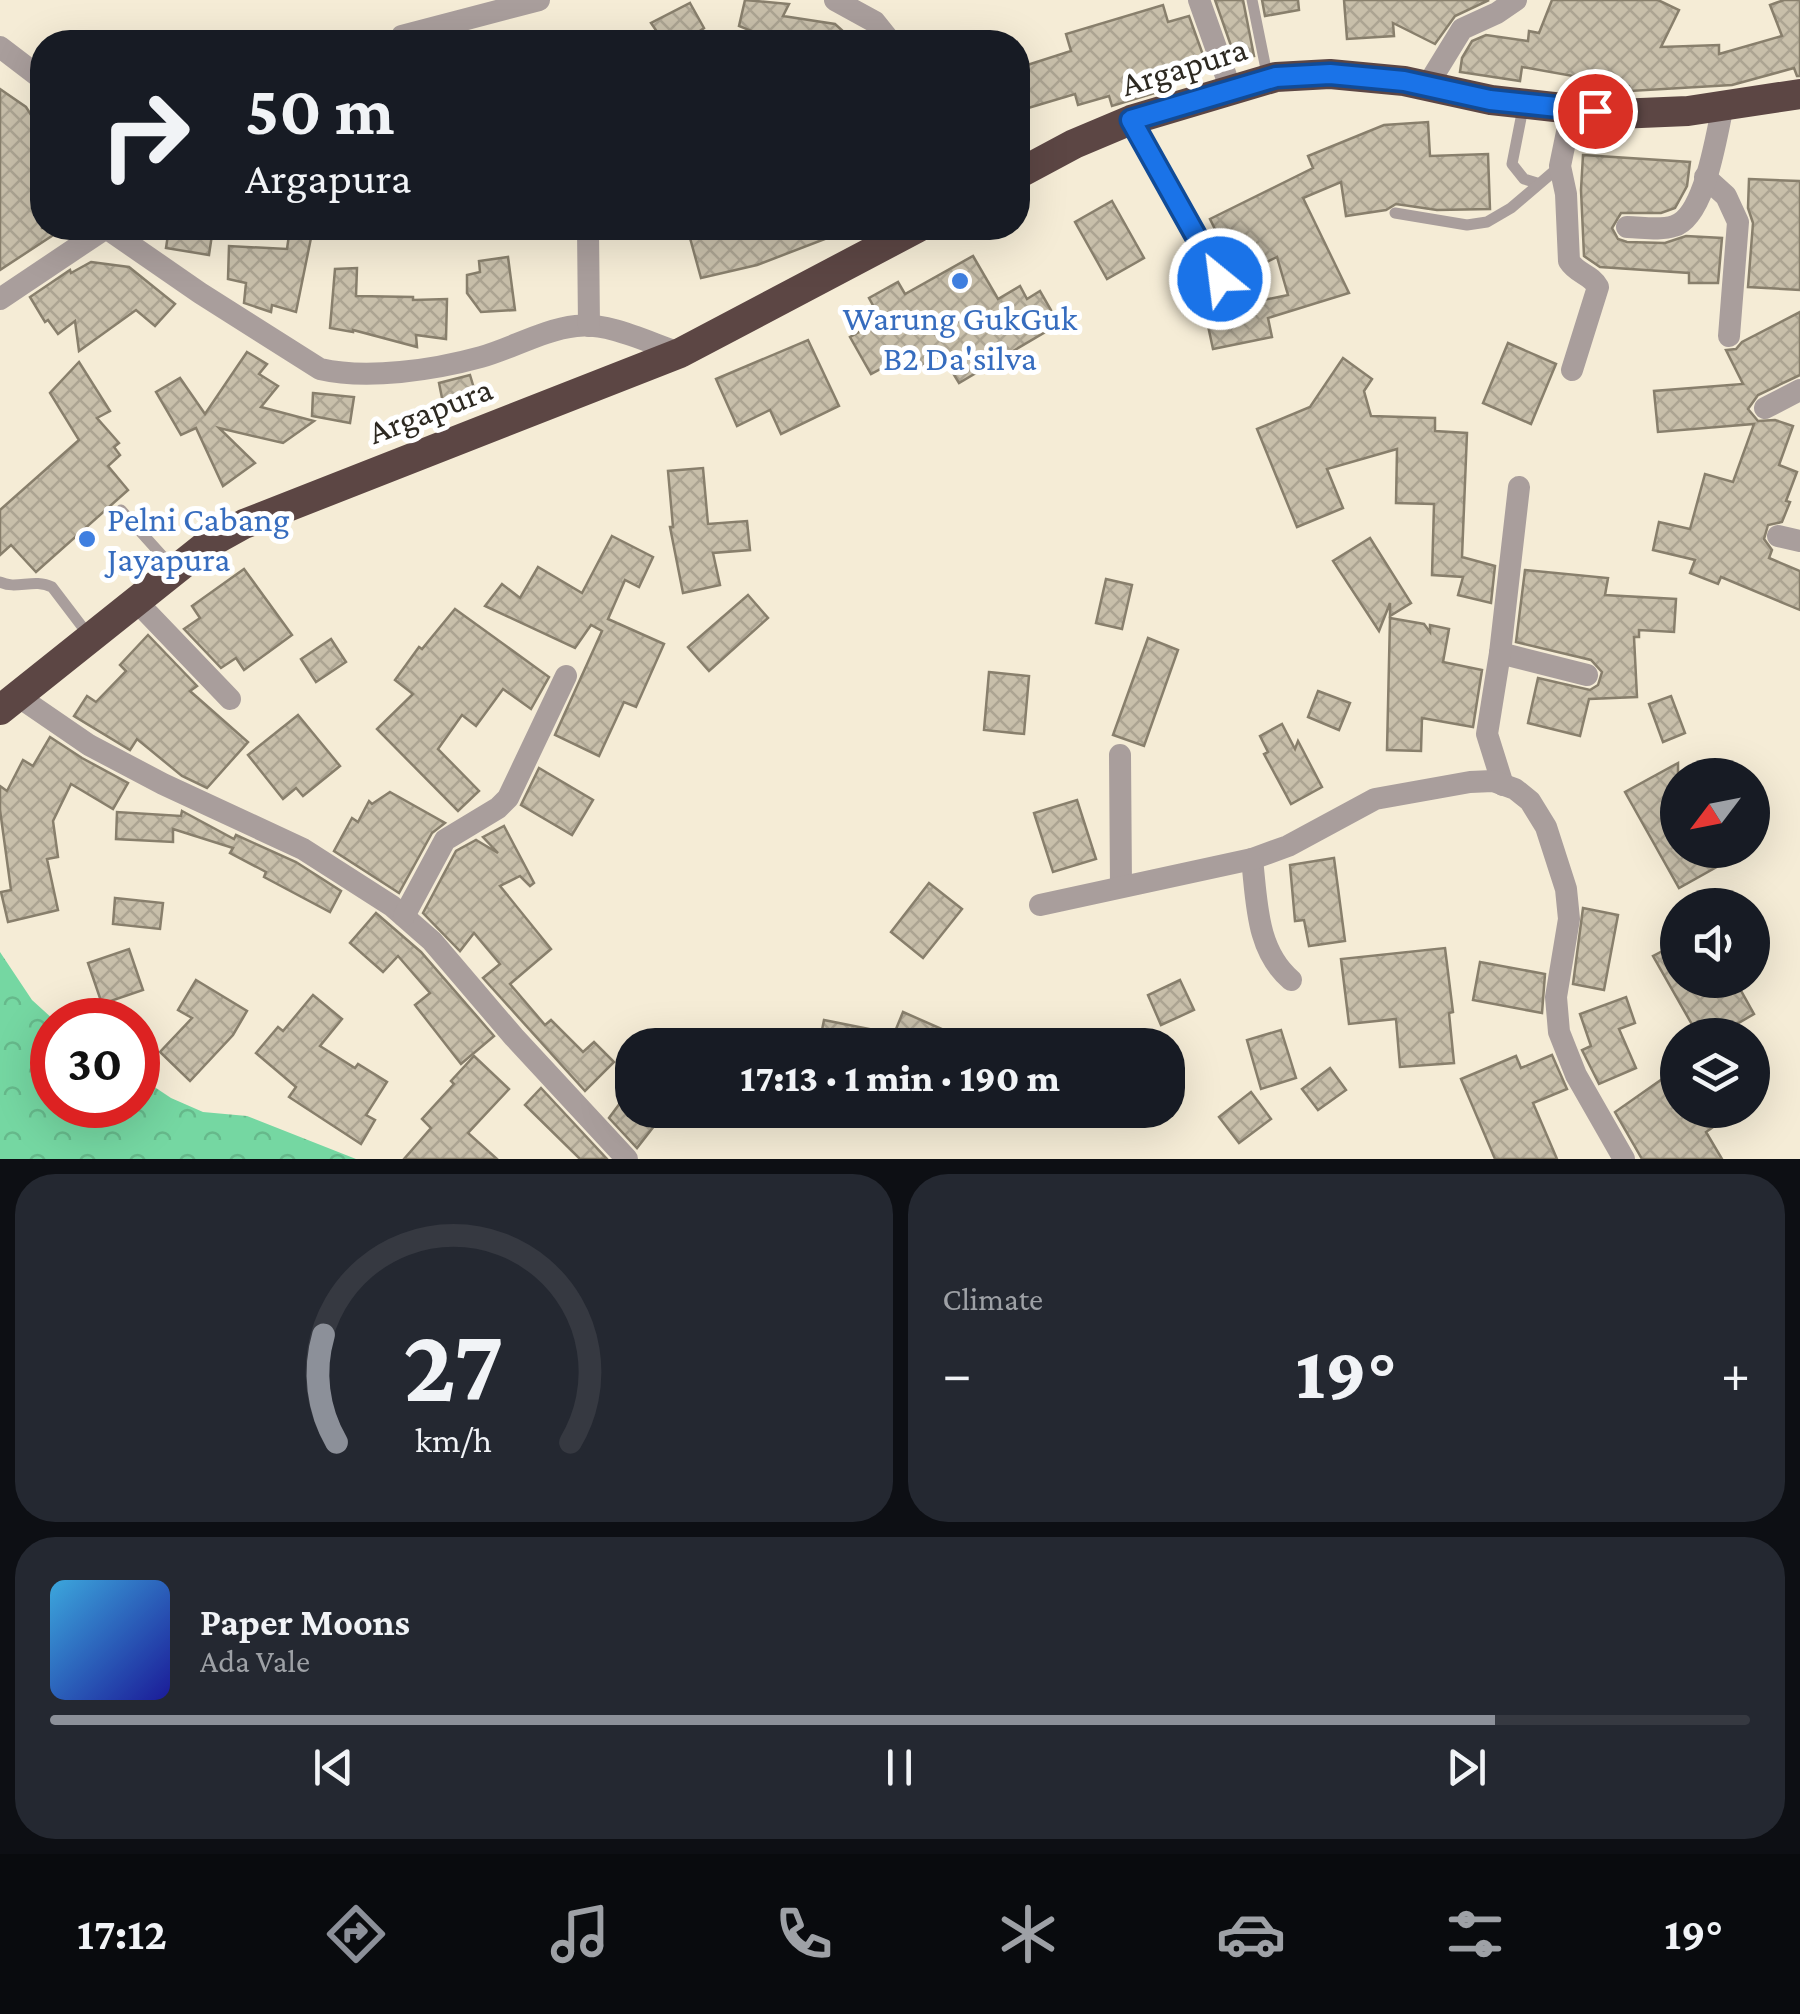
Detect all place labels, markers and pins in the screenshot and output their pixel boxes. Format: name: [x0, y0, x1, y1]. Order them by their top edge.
pin: [1553, 69, 1638, 154]
marker: Warung GukGuk B2 Da'silva: [949, 270, 971, 292]
place label: Warung GukGuk B2 Da'silva: [843, 299, 1078, 378]
place label: Pelni Cabang Jayapura: [104, 500, 290, 579]
marker: Pelni Cabang Jayapura: [76, 528, 98, 550]

